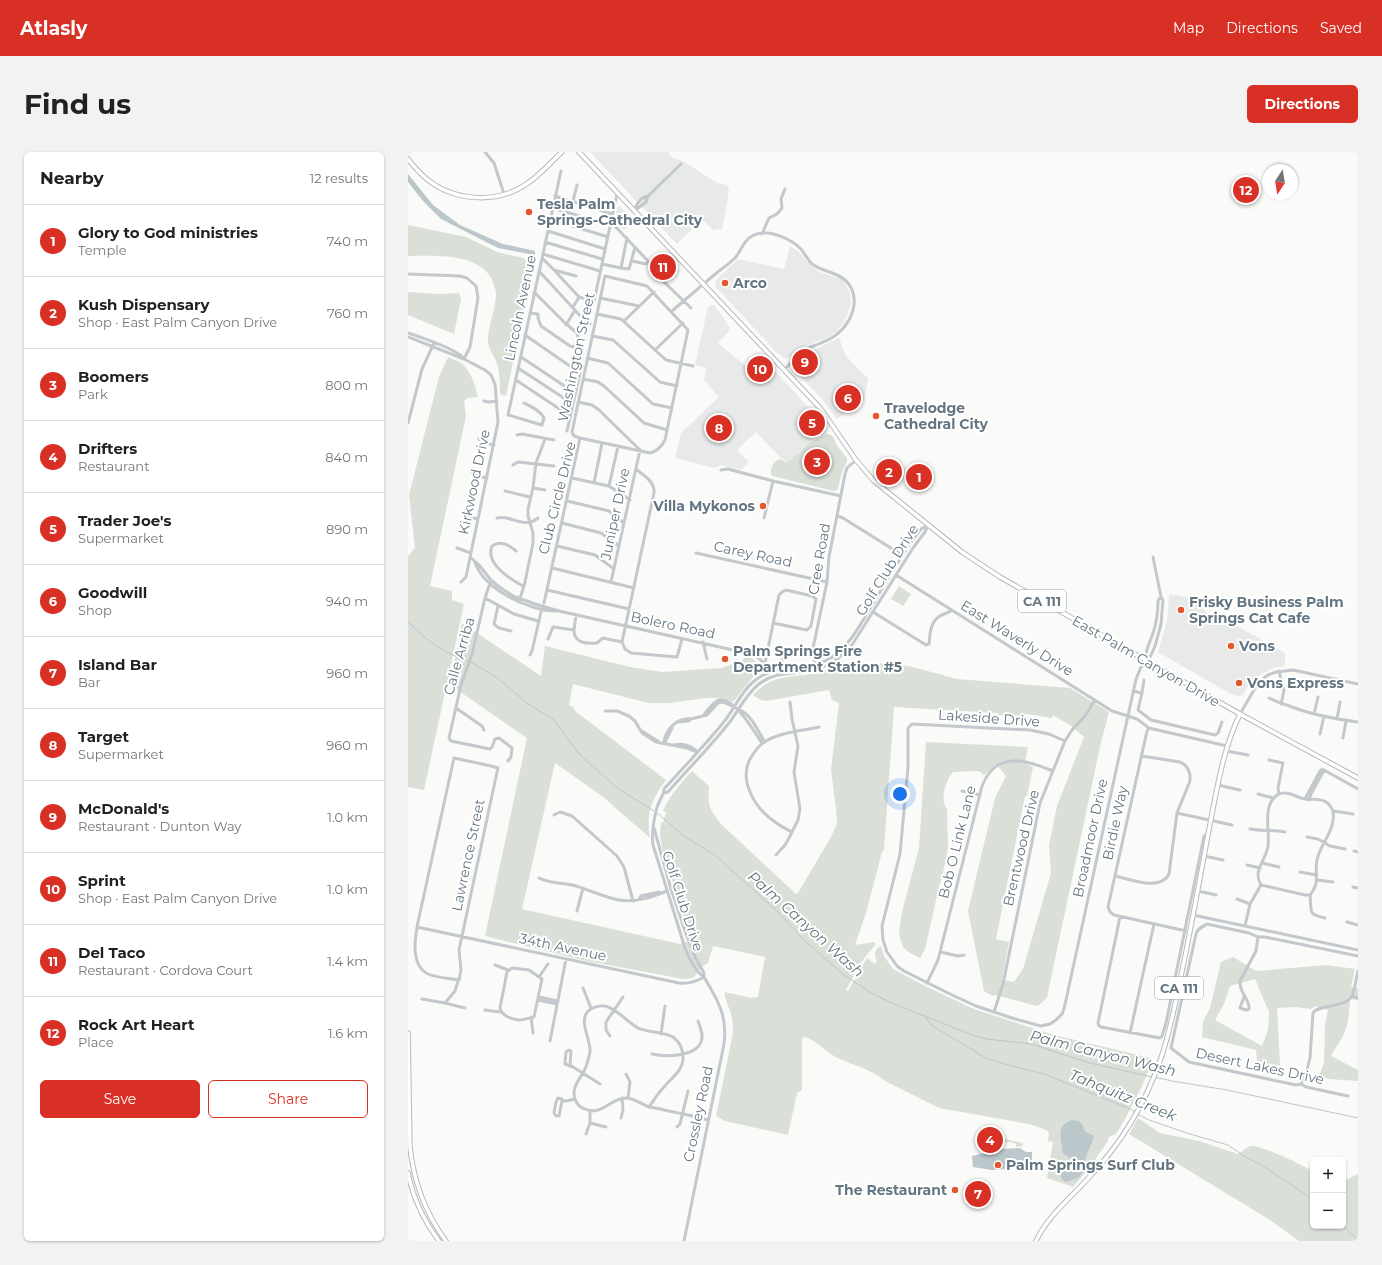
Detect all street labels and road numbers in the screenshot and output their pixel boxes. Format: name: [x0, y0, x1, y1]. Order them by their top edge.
street label: Lincoln Avenue: [500, 253, 540, 363]
street label: Washington Street: [553, 290, 599, 423]
street label: Kirkwood Drive: [454, 428, 494, 536]
street label: Club Circle Drive: [534, 440, 580, 556]
street label: Juniper Drive: [596, 466, 634, 563]
street label: Golf Club Drive: [852, 521, 922, 619]
street label: Cree Road: [804, 522, 834, 596]
street label: Carey Road: [712, 537, 794, 571]
road number: CA 111: [1018, 590, 1066, 612]
street label: East Waverly Drive: [957, 596, 1077, 680]
street label: Bolero Road: [629, 607, 717, 643]
street label: East Palm Canyon Drive: [1069, 611, 1223, 711]
street label: Calle Arriba: [439, 615, 479, 697]
street label: Lakeside Drive: [938, 705, 1040, 731]
street label: Broadmoor Drive: [1069, 777, 1111, 899]
street label: Bob O Link Lane: [934, 784, 980, 900]
street label: Birdie Way: [1098, 784, 1132, 862]
street label: Brentwood Drive: [999, 788, 1043, 908]
street label: Lawrence Street: [447, 797, 489, 913]
street label: Golf Club Drive: [658, 848, 708, 954]
street label: 34th Avenue: [518, 929, 608, 965]
road number: CA 111: [1155, 977, 1203, 999]
street label: Desert Lakes Drive: [1194, 1044, 1326, 1088]
street label: Crossley Road: [679, 1064, 717, 1164]

